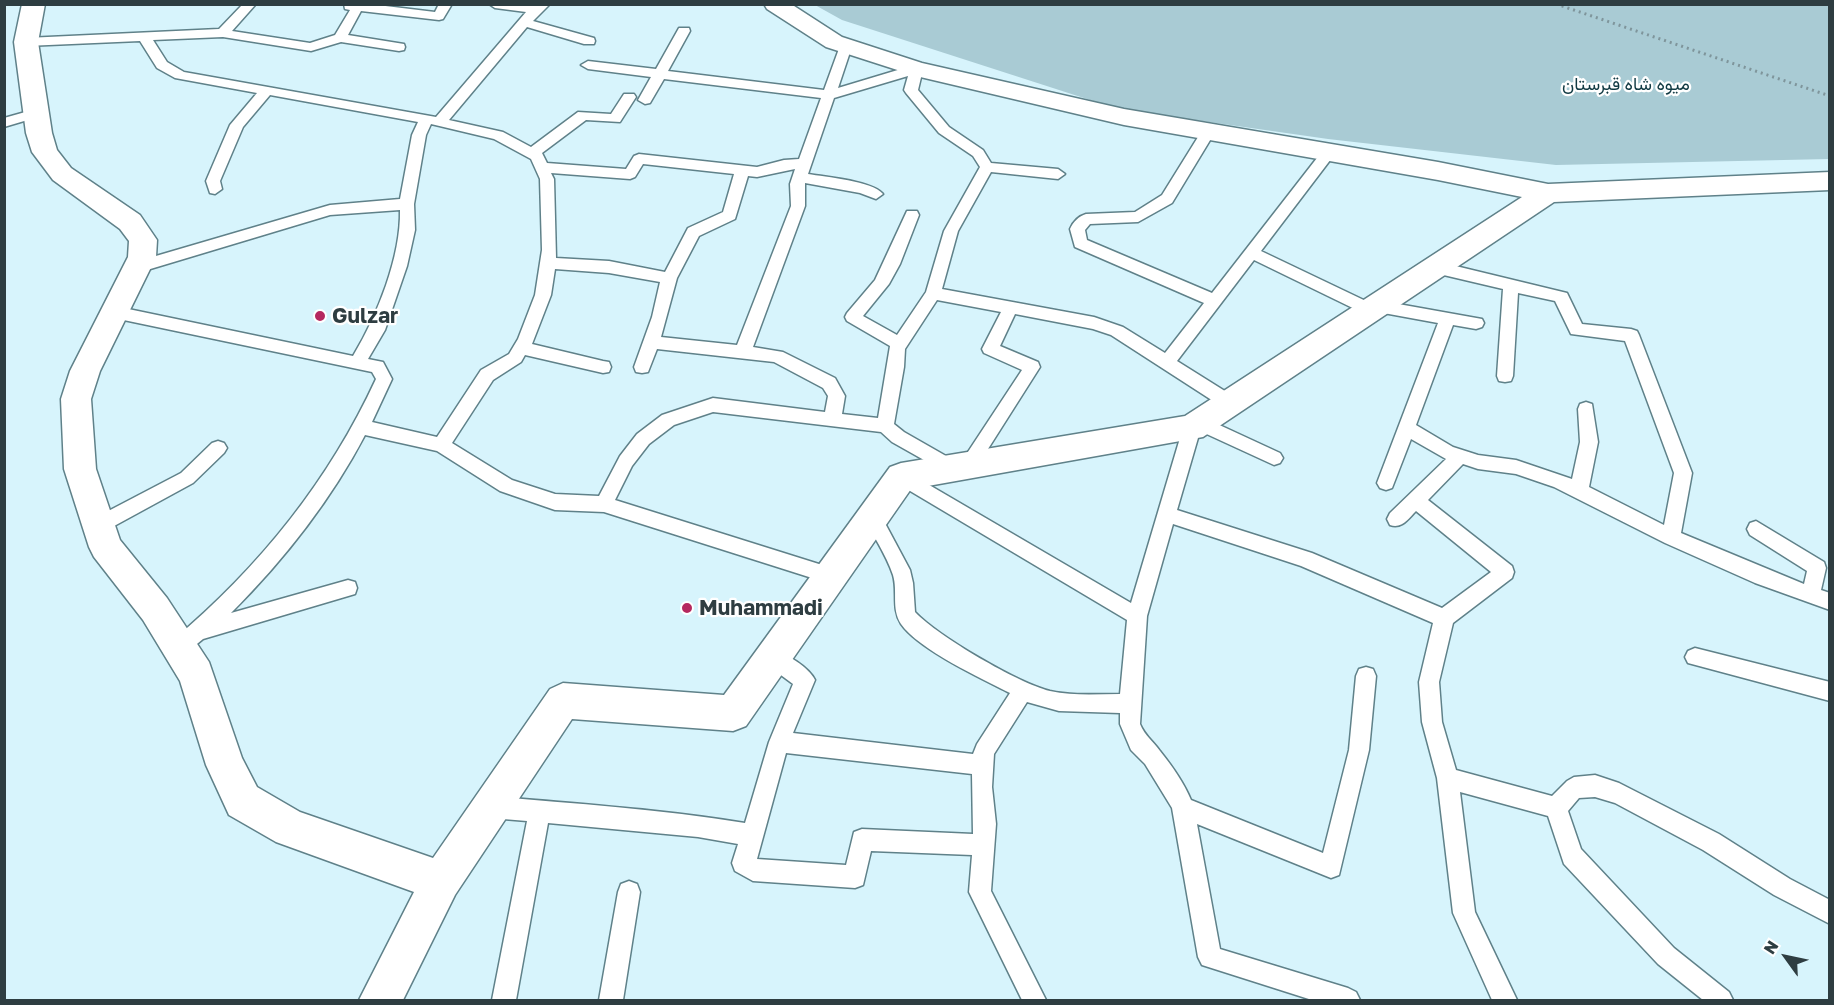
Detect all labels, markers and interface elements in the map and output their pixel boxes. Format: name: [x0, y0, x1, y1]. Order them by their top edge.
park label: میوہ شاہ قبرستان: [1562, 73, 1690, 95]
place label: Gulzar: [332, 303, 398, 329]
marker: Gulzar: [313, 309, 327, 323]
place label: Muhammadi: [699, 595, 823, 621]
marker: Muhammadi: [680, 601, 694, 615]
north arrow: [1756, 927, 1816, 987]
text: N: [1759, 937, 1783, 958]

